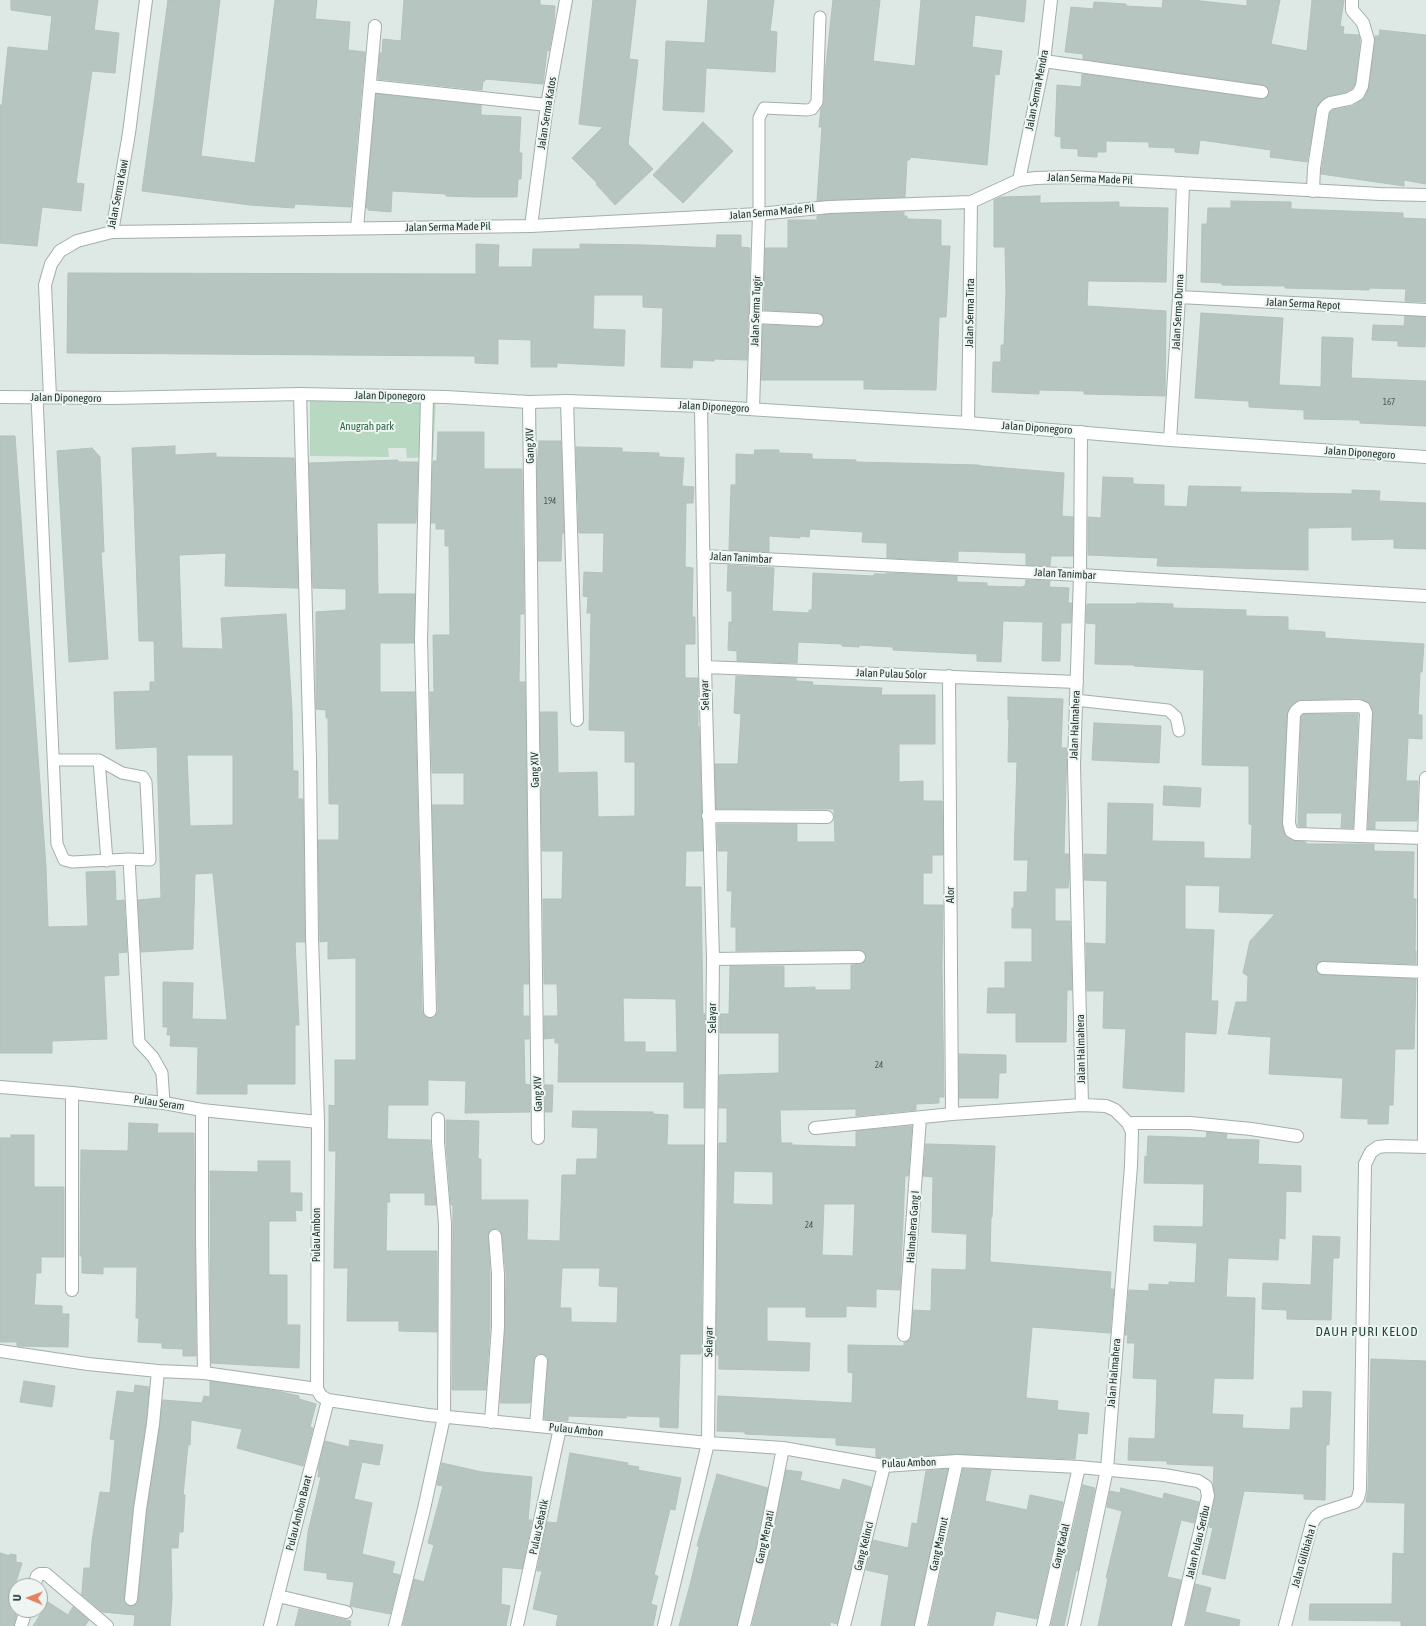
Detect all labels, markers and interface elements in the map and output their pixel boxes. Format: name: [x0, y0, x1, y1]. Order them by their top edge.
street label: Jalan Serma Mendra: [1023, 49, 1051, 131]
street label: Jalan Serma Katos: [535, 76, 559, 150]
street label: Jalan Serma Kawi: [105, 158, 131, 230]
street label: Jalan Serma Made Pil: [1047, 171, 1133, 187]
street label: Jalan Serma Made Pil: [729, 202, 815, 222]
street label: Jalan Serma Made Pil: [405, 220, 491, 234]
street label: Jalan Serma Durna: [1169, 274, 1187, 350]
street label: Jalan Serma Tugir: [748, 275, 764, 347]
street label: Jalan Serma Tirta: [963, 278, 977, 348]
street label: Jalan Serma Repot: [1265, 295, 1341, 313]
street label: Jalan Diponegoro: [354, 389, 426, 403]
street label: Jalan Diponegoro: [30, 391, 102, 405]
house number: 167: [1383, 397, 1395, 407]
street label: Jalan Diponegoro: [678, 399, 750, 415]
street label: Jalan Diponegoro: [1001, 419, 1073, 437]
park label: Anugrah park: [340, 420, 394, 434]
street label: Gang XIV: [523, 428, 537, 464]
street label: Jalan Diponegoro: [1324, 444, 1396, 462]
house number: 194: [544, 496, 556, 506]
street label: Jalan Tanimbar: [710, 550, 772, 566]
street label: Jalan Tanimbar: [1034, 566, 1096, 582]
street label: Jalan Pulau Solor: [856, 666, 926, 682]
street label: Selayar: [698, 680, 712, 710]
street label: Jalan Halmahera: [1067, 690, 1083, 760]
street label: Gang XIV: [528, 752, 542, 788]
street label: Alor: [944, 887, 958, 903]
street label: Selayar: [706, 1003, 720, 1033]
street label: Jalan Halmahera: [1074, 1014, 1088, 1084]
house number: 24: [875, 1060, 883, 1070]
street label: Gang XIV: [531, 1076, 545, 1112]
street label: Pulau Seram: [133, 1093, 185, 1113]
street label: Halmahera Gang I: [904, 1190, 922, 1264]
street label: Pulau Ambon: [310, 1208, 324, 1262]
house number: 24: [805, 1220, 813, 1230]
district label: DAUH PURI KELOD: [1316, 1324, 1418, 1340]
street label: Selayar: [702, 1327, 716, 1357]
street label: Jalan Halmahera: [1104, 1338, 1124, 1408]
street label: Pulau Ambon: [548, 1421, 604, 1439]
street label: Pulau Ambon: [881, 1455, 937, 1471]
street label: Pulau Ambon Barat: [283, 1474, 315, 1552]
street label: Pulau Sebatik: [527, 1498, 551, 1556]
street label: Jalan Pulau Seribu: [1183, 1504, 1213, 1580]
street label: Gang Merpati: [753, 1509, 777, 1565]
street label: Gang Marmut: [927, 1516, 951, 1572]
street label: Gang Kelinci: [852, 1520, 876, 1572]
street label: Gang Kadal: [1049, 1522, 1073, 1570]
street label: Jalan Gilibiaha I: [1289, 1523, 1319, 1589]
north arrow: [8, 1578, 48, 1618]
text: U: [11, 1594, 23, 1601]

